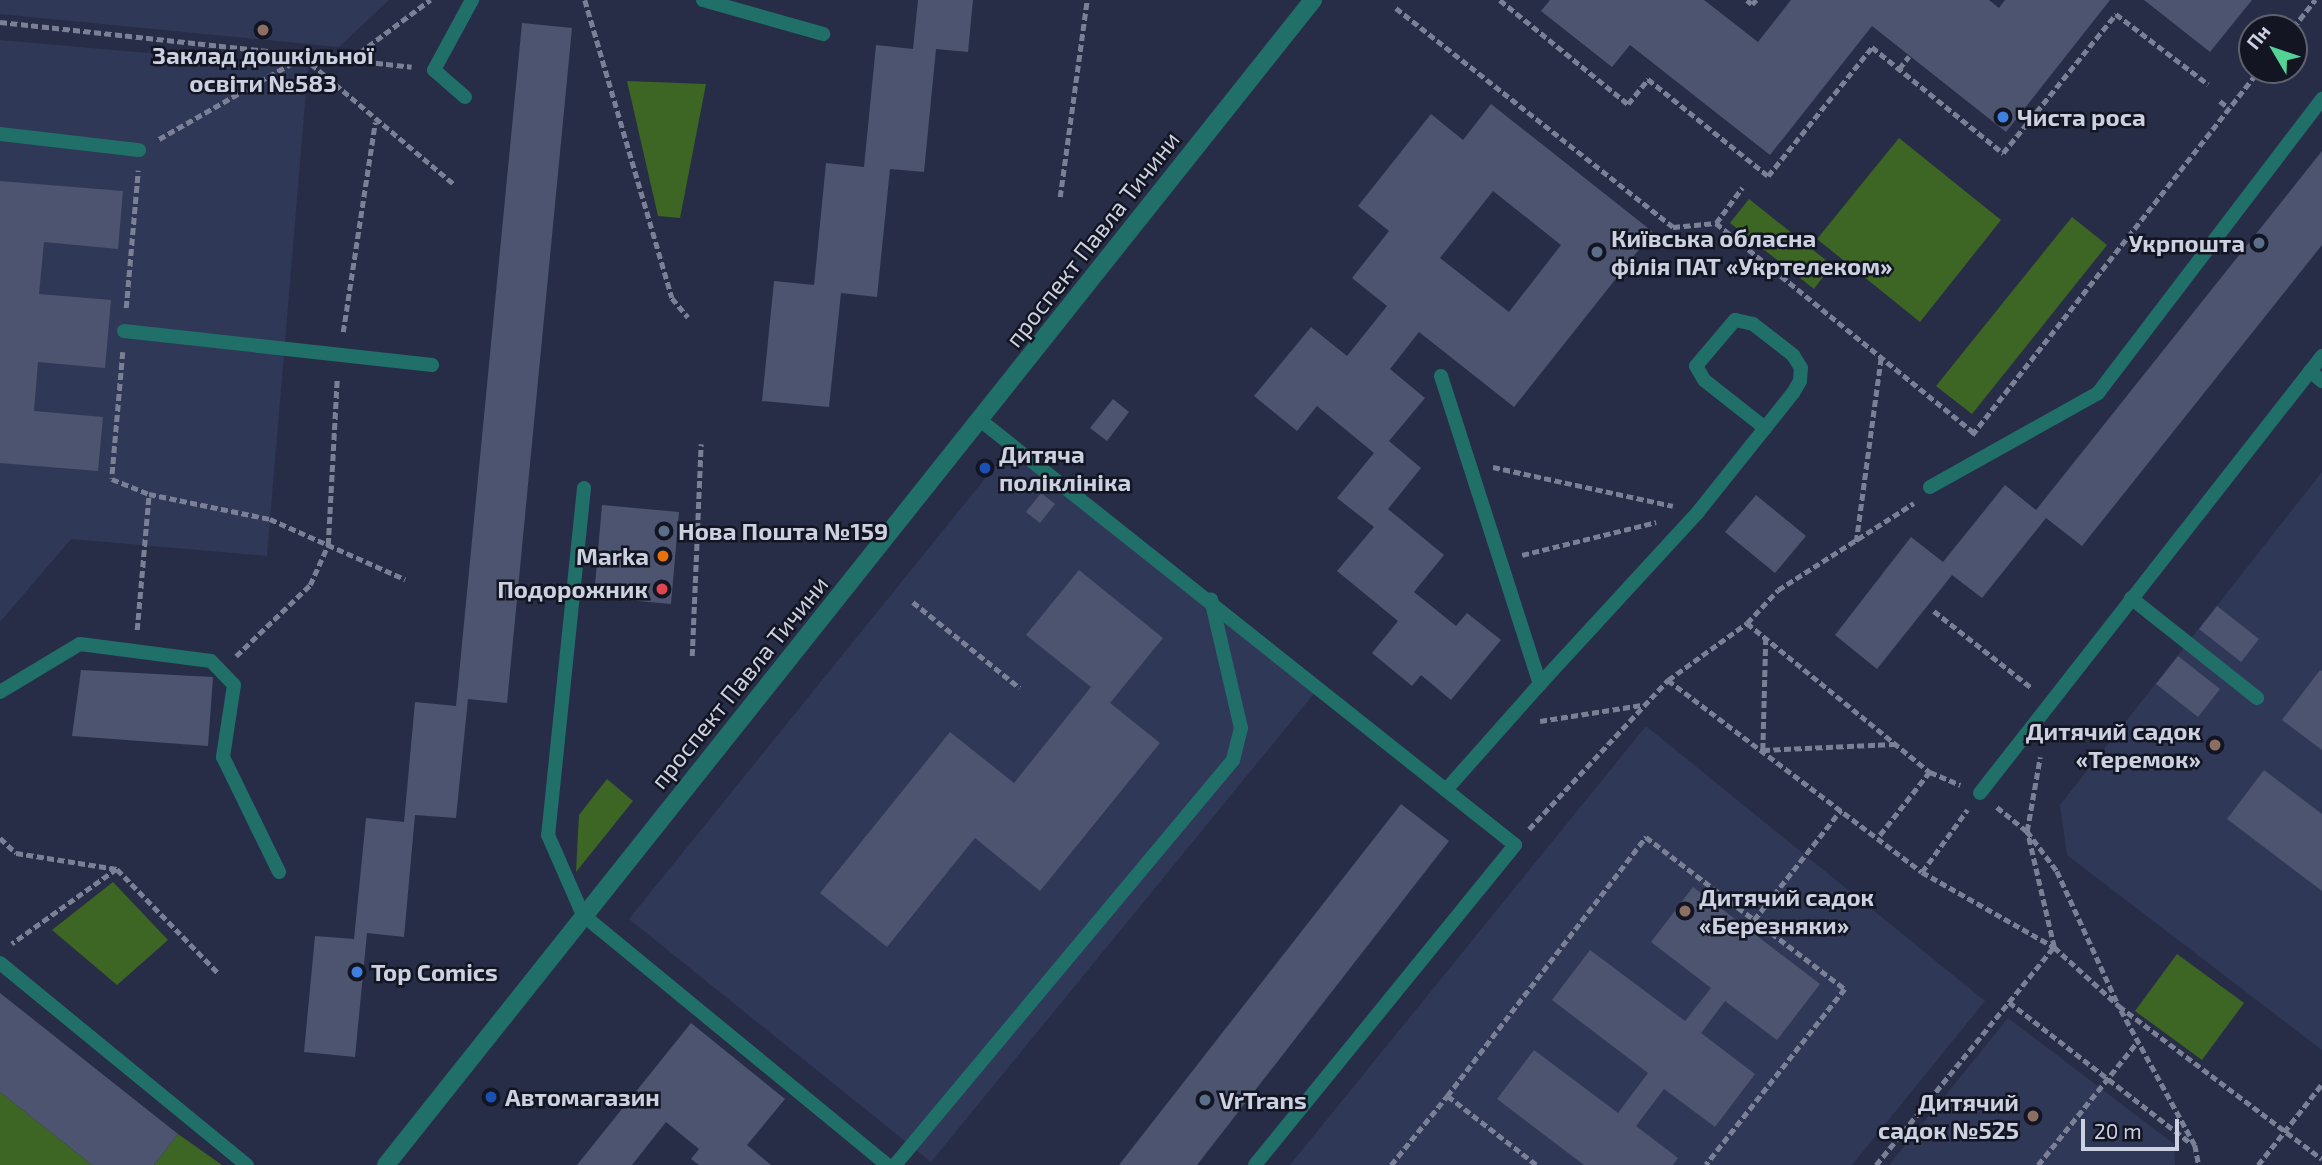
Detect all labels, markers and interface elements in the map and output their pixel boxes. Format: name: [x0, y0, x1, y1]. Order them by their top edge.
north arrow: [2238, 14, 2308, 84]
text: Пн: [2241, 20, 2275, 54]
marker: Заклад дошкільної освіти №583: [255, 22, 271, 38]
place label: Заклад дошкільної освіти №583: [152, 41, 374, 97]
place label: Чиста роса: [2017, 103, 2146, 131]
marker: Чиста роса: [1995, 109, 2011, 125]
street label: проспект Павла Тичини: [999, 125, 1185, 353]
place label: Київська обласна філія ПАТ «Укртелеком»: [1611, 224, 1892, 280]
place label: Укрпошта: [2129, 229, 2245, 257]
marker: Укрпошта: [2251, 235, 2267, 251]
marker: Київська обласна філія ПАТ «Укртелеком»: [1589, 244, 1605, 260]
place label: Дитяча поліклініка: [999, 440, 1131, 496]
marker: Дитяча поліклініка: [977, 460, 993, 476]
place label: Нова Пошта №159: [678, 517, 888, 545]
marker: Нова Пошта №159: [656, 523, 672, 539]
place label: Marka: [576, 542, 649, 570]
marker: Marka: [655, 548, 671, 564]
street label: проспект Павла Тичини: [644, 570, 834, 794]
place label: Подорожник: [497, 575, 648, 603]
marker: Подорожник: [654, 581, 670, 597]
place label: Дитячий садок «Теремок»: [2026, 717, 2201, 773]
marker: Дитячий садок «Теремок»: [2207, 737, 2223, 753]
place label: Дитячий садок «Березняки»: [1699, 883, 1874, 939]
marker: Дитячий садок «Березняки»: [1677, 903, 1693, 919]
place label: Top Comics: [371, 958, 498, 986]
marker: Top Comics: [349, 964, 365, 980]
place label: Автомагазин: [505, 1083, 660, 1111]
place label: VrTrans: [1219, 1086, 1307, 1114]
place label: Дитячий садок №525: [1878, 1088, 2019, 1144]
marker: Автомагазин: [483, 1089, 499, 1105]
marker: VrTrans: [1197, 1092, 1213, 1108]
scale bar: [2084, 1106, 2182, 1150]
marker: Дитячий садок №525: [2025, 1108, 2041, 1124]
text: 20 m: [2094, 1118, 2142, 1143]

